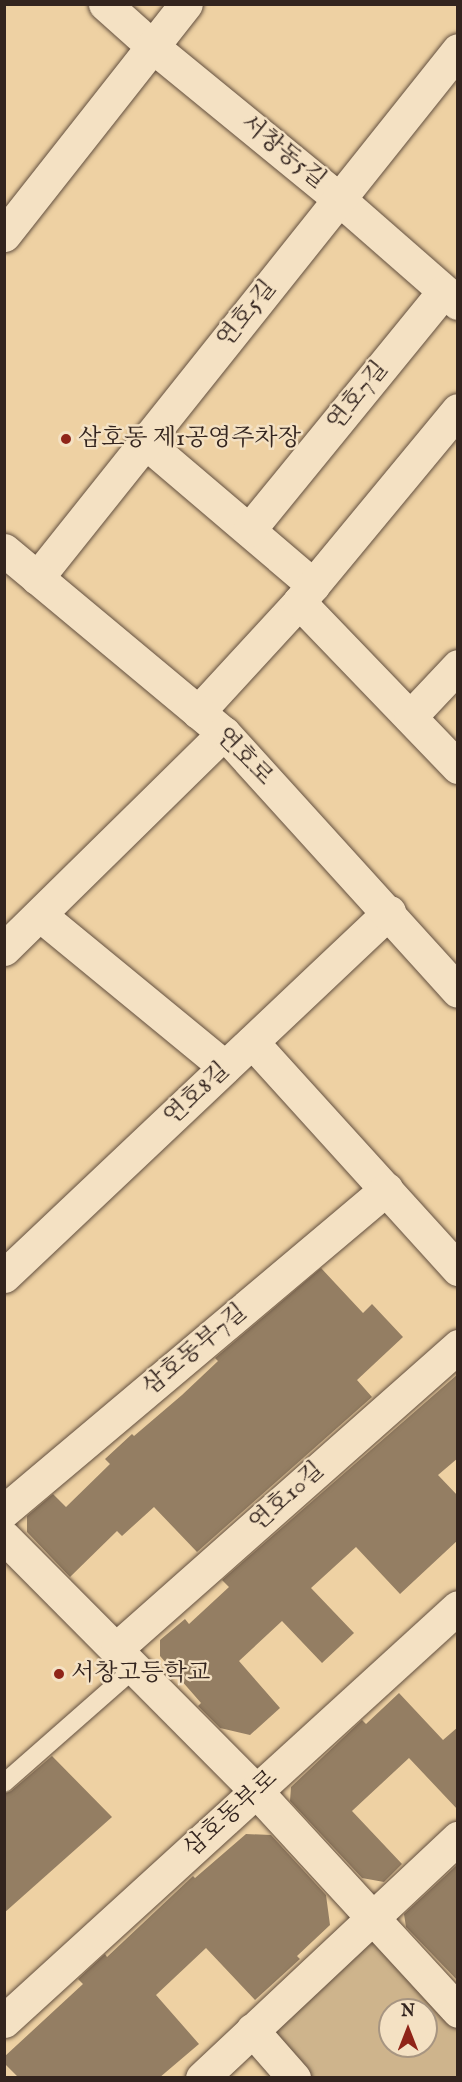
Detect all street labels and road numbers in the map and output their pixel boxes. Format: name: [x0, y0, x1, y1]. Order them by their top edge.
street label: 서창동5길: [235, 109, 331, 195]
street label: 연호5길: [211, 275, 283, 353]
street label: 연호7길: [321, 356, 395, 436]
street label: 연호로: [209, 722, 279, 792]
street label: 연호8길: [158, 1057, 236, 1131]
street label: 삼호동부7길: [137, 1298, 253, 1402]
street label: 연호10길: [244, 1456, 330, 1538]
street label: 삼호동부로: [178, 1765, 284, 1863]

